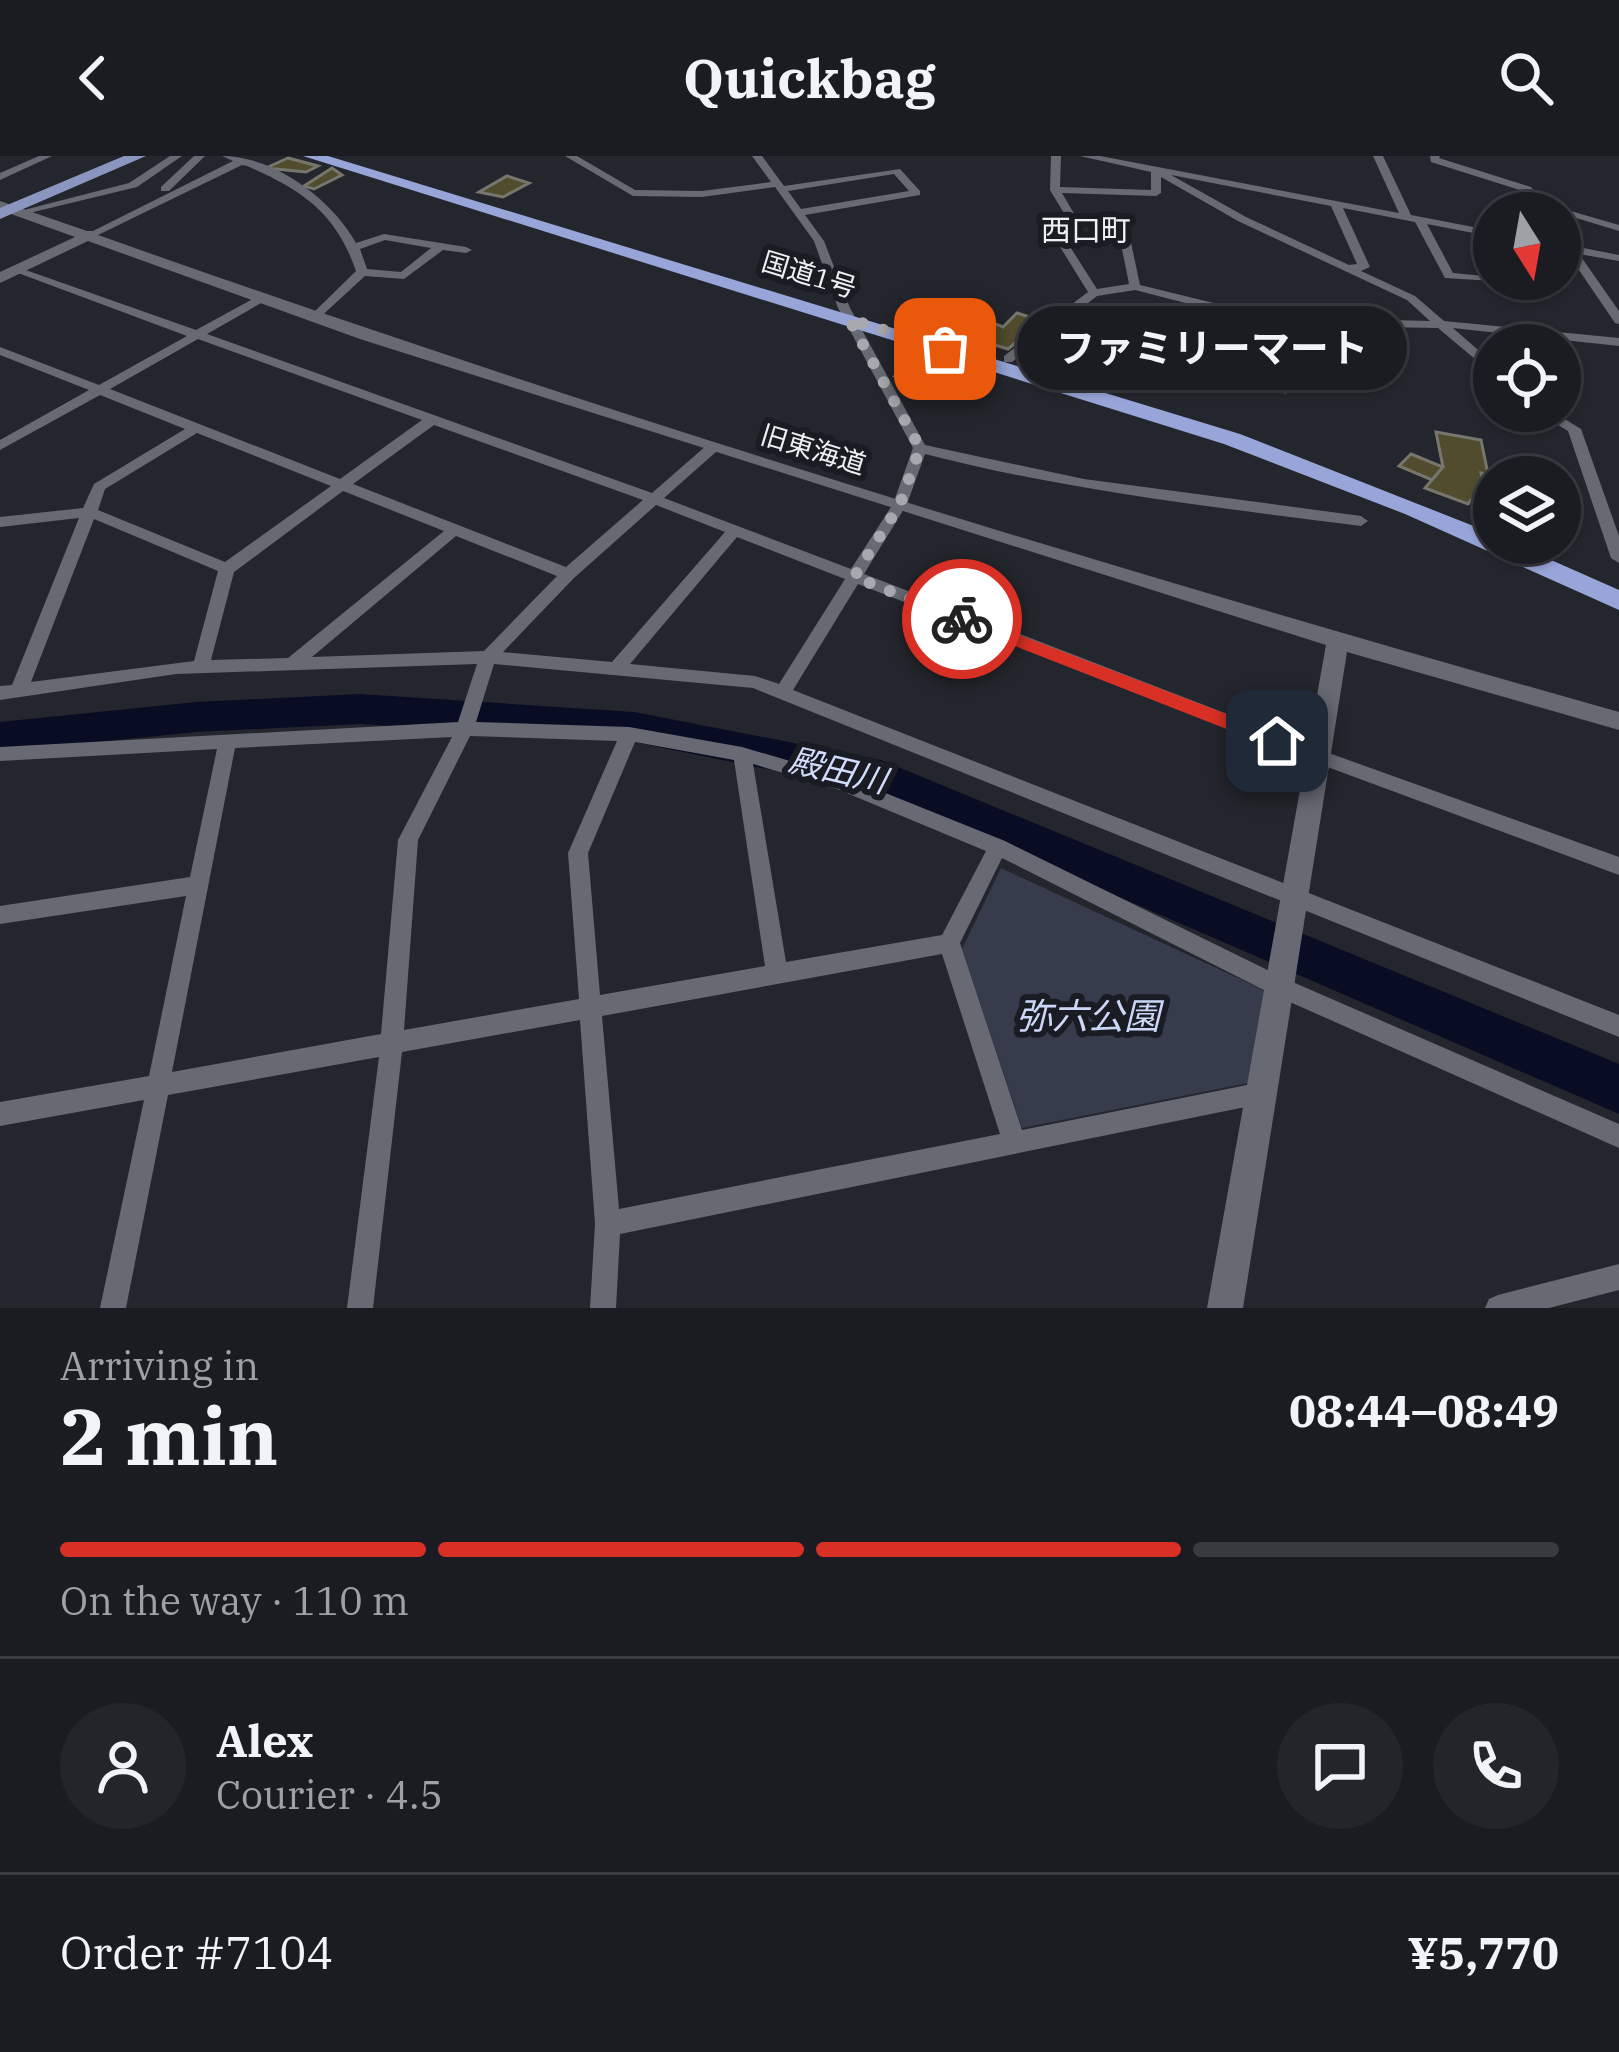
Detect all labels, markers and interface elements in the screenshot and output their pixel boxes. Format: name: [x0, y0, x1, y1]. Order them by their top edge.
text: Quickbag: [683, 43, 936, 113]
icon: back: [60, 45, 126, 111]
icon: search: [1493, 45, 1559, 111]
north arrow: [1473, 192, 1581, 300]
map controls: [1473, 192, 1581, 564]
district label: 西口町: [1041, 210, 1131, 249]
street label: 国道1号: [758, 243, 861, 305]
pin: [894, 298, 996, 400]
callout: ファミリーマート: [1017, 307, 1407, 391]
icon: bag: [912, 316, 978, 382]
text: ファミリーマート: [1056, 322, 1368, 373]
button: locate: [1473, 324, 1581, 432]
street label: 旧東海道: [757, 416, 870, 481]
button: layers: [1473, 456, 1581, 564]
courier: [902, 559, 1022, 679]
icon: bike: [929, 586, 995, 652]
pin: [1226, 690, 1328, 792]
icon: home: [1244, 708, 1310, 774]
water label: 殿田川: [785, 737, 894, 802]
park label: 弥六公園: [1016, 992, 1165, 1039]
text: Arriving in: [60, 1340, 259, 1391]
text: 08:44–08:49: [1289, 1381, 1559, 1439]
text: 2 min: [60, 1385, 278, 1486]
text: On the way · 110 m: [60, 1575, 409, 1626]
button: person: [60, 1703, 186, 1829]
button: chat: [1277, 1703, 1403, 1829]
button: phone: [1433, 1703, 1559, 1829]
text: Alex: [216, 1711, 313, 1769]
text: Courier · 4.5: [216, 1769, 443, 1820]
text: Order #7104: [60, 1923, 333, 1981]
text: ¥5,770: [1408, 1923, 1559, 1981]

